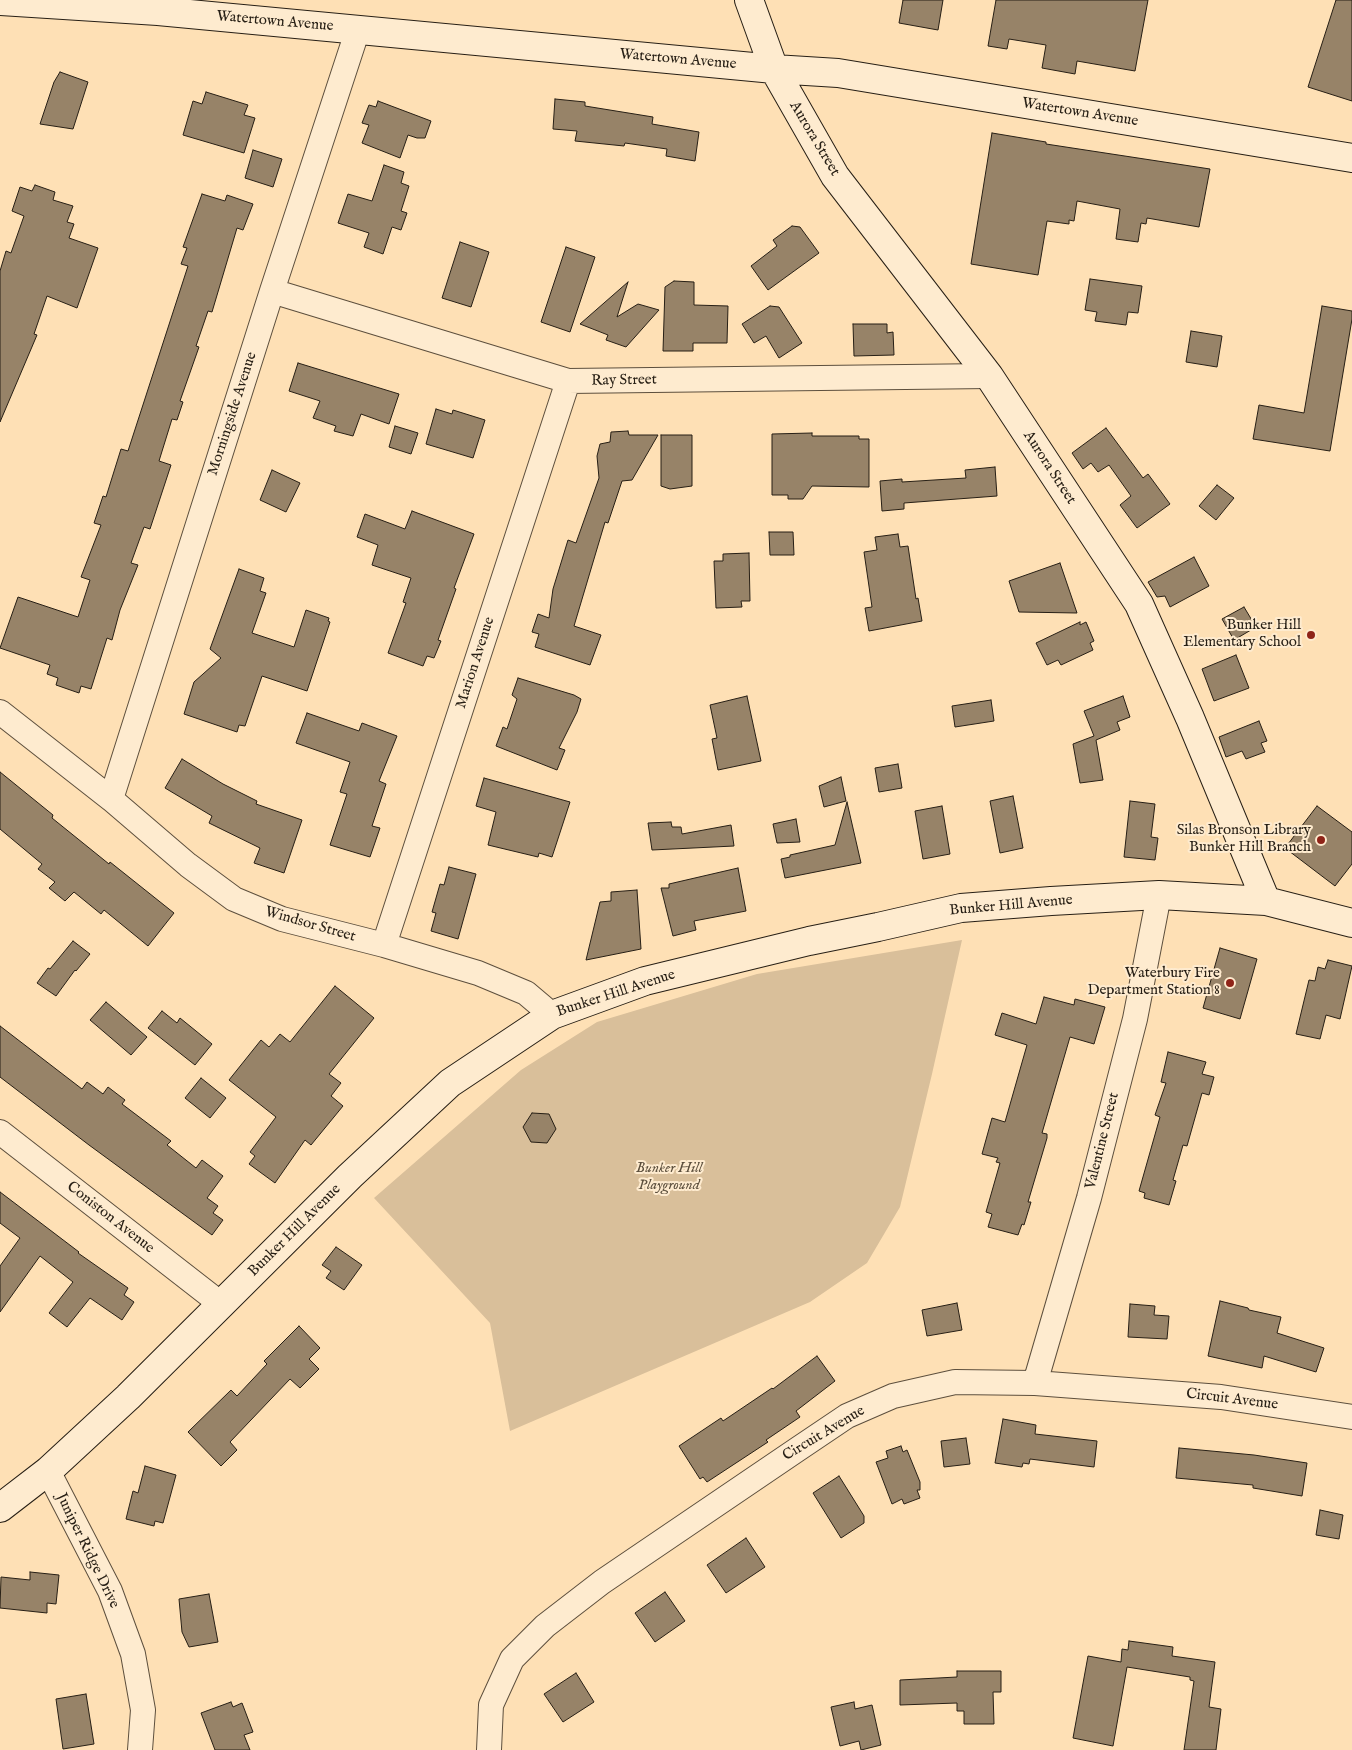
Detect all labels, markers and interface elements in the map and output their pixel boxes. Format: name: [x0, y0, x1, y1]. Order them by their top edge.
street label: Watertown Avenue: [216, 8, 334, 36]
street label: Watertown Avenue: [619, 46, 737, 74]
street label: Watertown Avenue: [1021, 95, 1139, 131]
street label: Aurora Street: [785, 98, 843, 180]
street label: Morningside Avenue: [205, 350, 261, 478]
street label: Ray Street: [591, 371, 657, 391]
street label: Aurora Street: [1019, 428, 1079, 508]
street label: Marion Avenue: [453, 615, 499, 711]
place label: Bunker Hill Elementary School: [1183, 617, 1301, 652]
marker: Bunker Hill Elementary School: [1305, 629, 1317, 641]
place label: Silas Bronson Library Bunker Hill Branch: [1177, 822, 1311, 857]
marker: Silas Bronson Library Bunker Hill Branch: [1315, 834, 1327, 846]
street label: Bunker Hill Avenue: [949, 892, 1073, 920]
street label: Windsor Street: [262, 903, 358, 947]
place label: Waterbury Fire Department Station 8: [1087, 965, 1220, 1000]
street label: Bunker Hill Avenue: [554, 966, 678, 1022]
marker: Waterbury Fire Department Station 8: [1224, 977, 1236, 989]
street label: Valentine Street: [1082, 1091, 1124, 1191]
park label: Bunker Hill Playground: [636, 1160, 702, 1195]
street label: Coniston Avenue: [63, 1178, 157, 1258]
street label: Bunker Hill Avenue: [245, 1181, 345, 1281]
street label: Circuit Avenue: [1185, 1385, 1279, 1415]
street label: Circuit Avenue: [780, 1402, 868, 1466]
street label: Juniper Ridge Drive: [51, 1491, 123, 1611]

